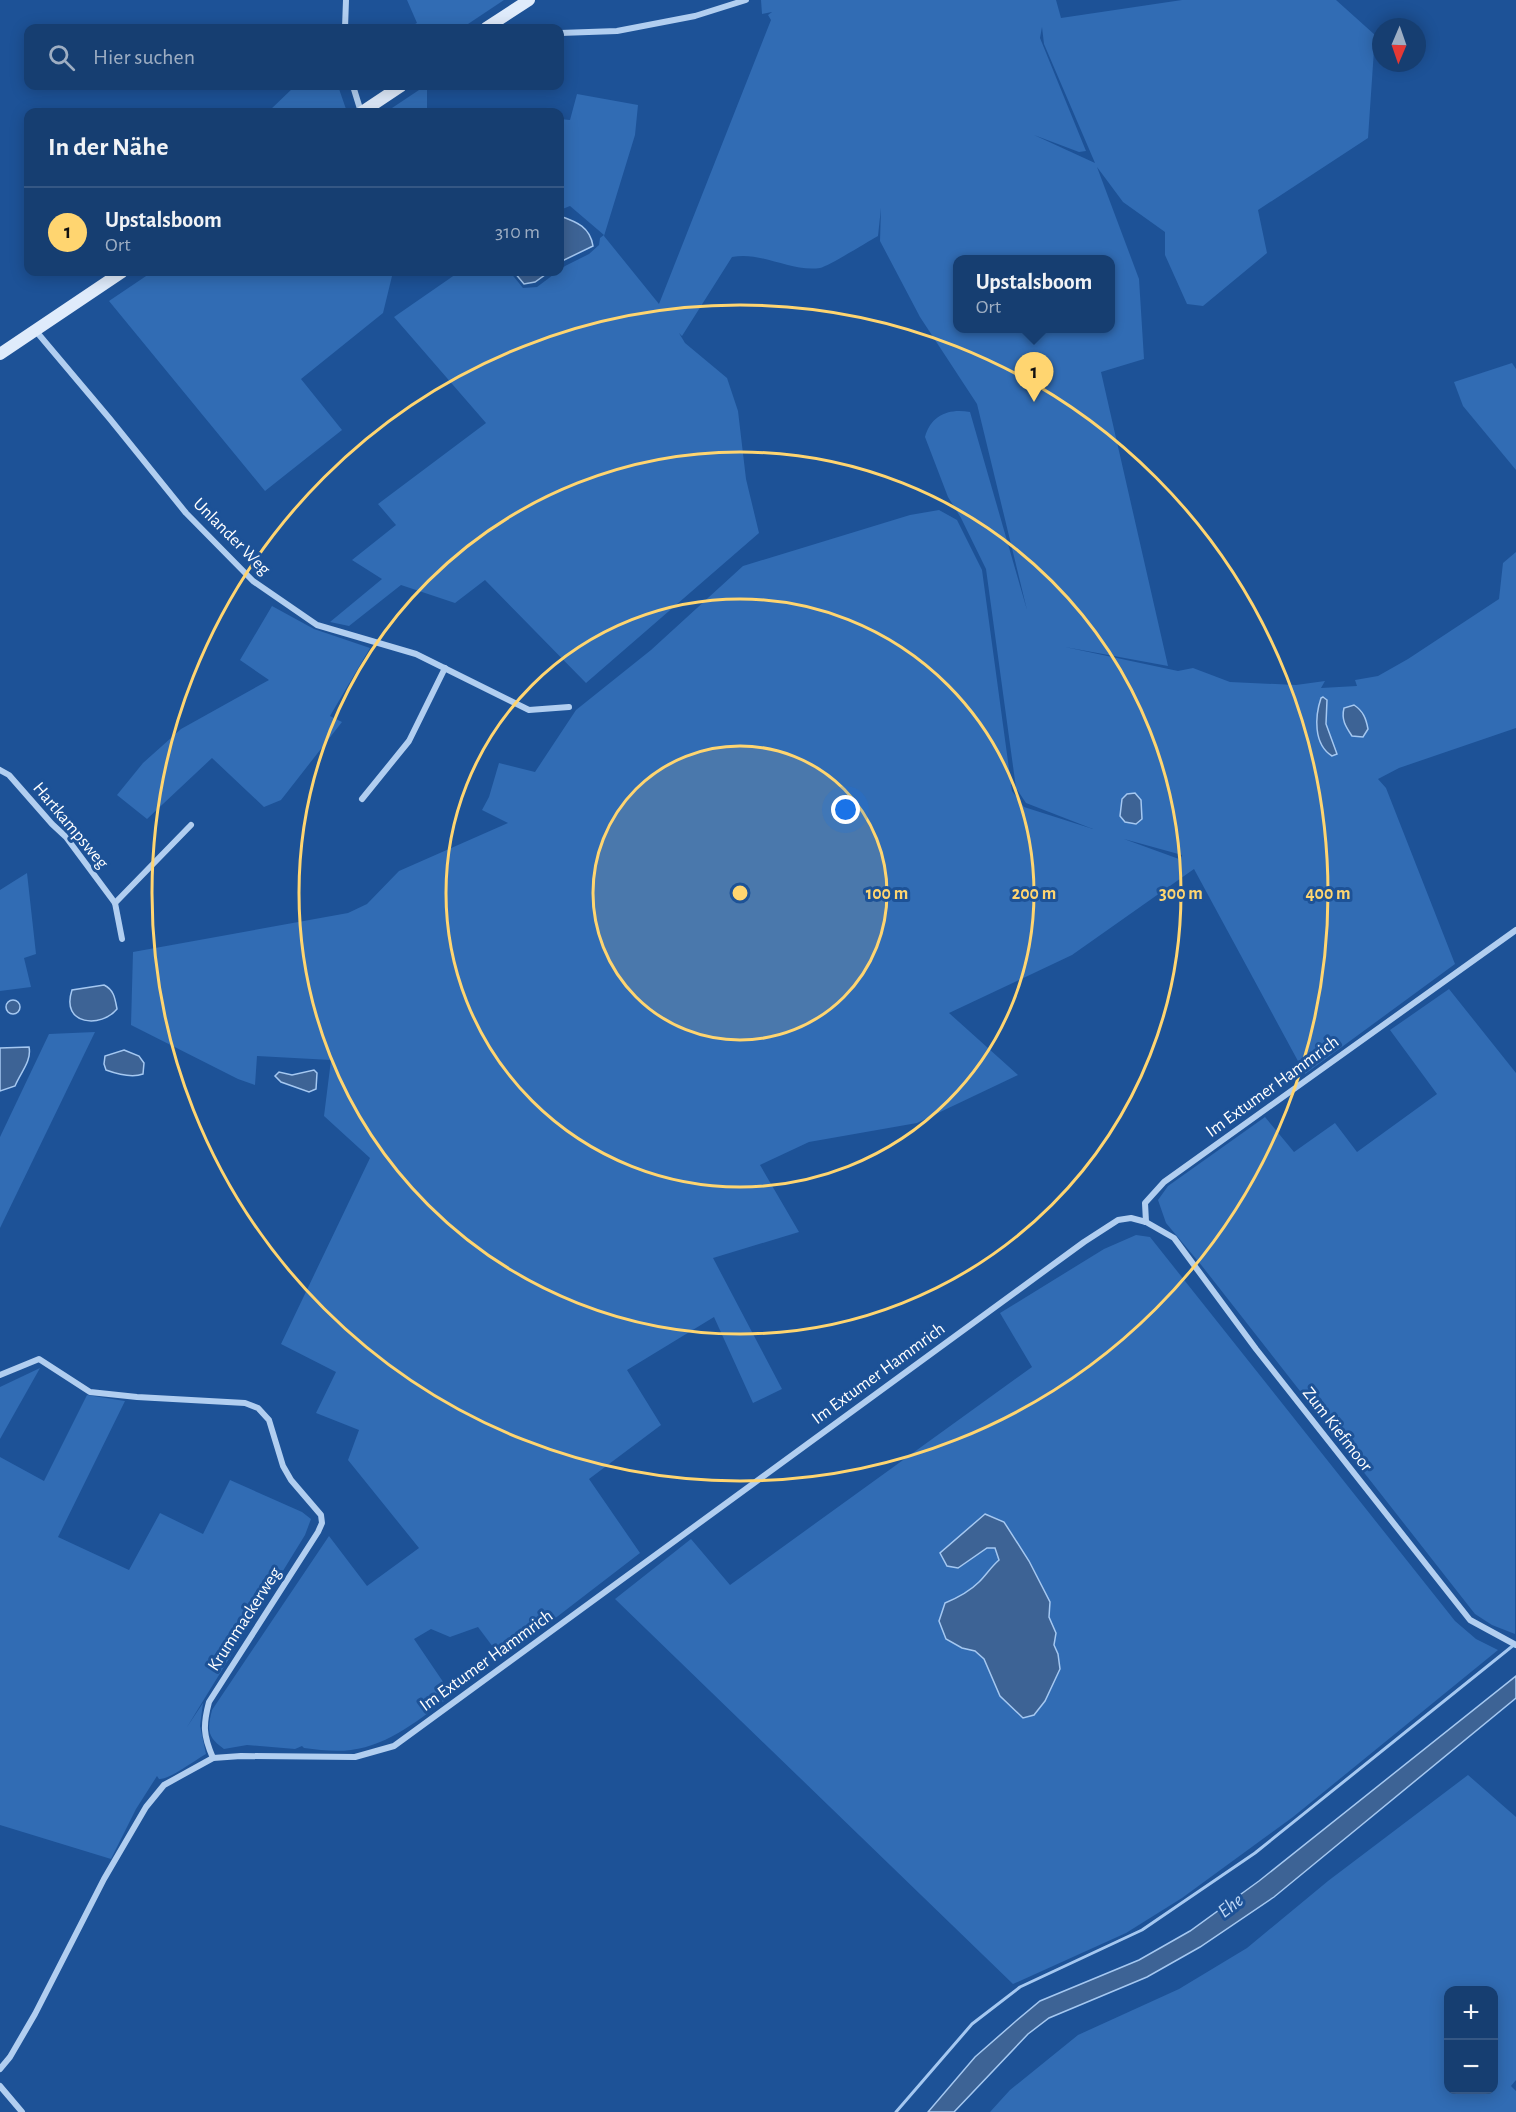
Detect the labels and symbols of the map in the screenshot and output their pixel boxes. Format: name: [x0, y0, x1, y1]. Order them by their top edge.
north arrow: [1372, 18, 1426, 72]
pin: 1: [1014, 352, 1054, 402]
street label: Unlander Weg: [189, 495, 273, 579]
street label: Hartkampsweg: [29, 779, 112, 872]
your location: [831, 795, 860, 824]
centre of rings: [730, 883, 750, 903]
text: 100 m: [866, 885, 908, 903]
text: 200 m: [1012, 885, 1056, 903]
text: 300 m: [1159, 885, 1203, 903]
text: 400 m: [1305, 885, 1351, 903]
street label: Im Extumer Hammrich: [1203, 1033, 1342, 1141]
street label: Im Extumer Hammrich: [809, 1320, 948, 1428]
street label: Zum Kiefmoor: [1299, 1384, 1376, 1475]
street label: Krummackerweg: [205, 1564, 285, 1674]
street label: Im Extumer Hammrich: [417, 1607, 556, 1715]
water label: Ehe: [1214, 1890, 1247, 1922]

